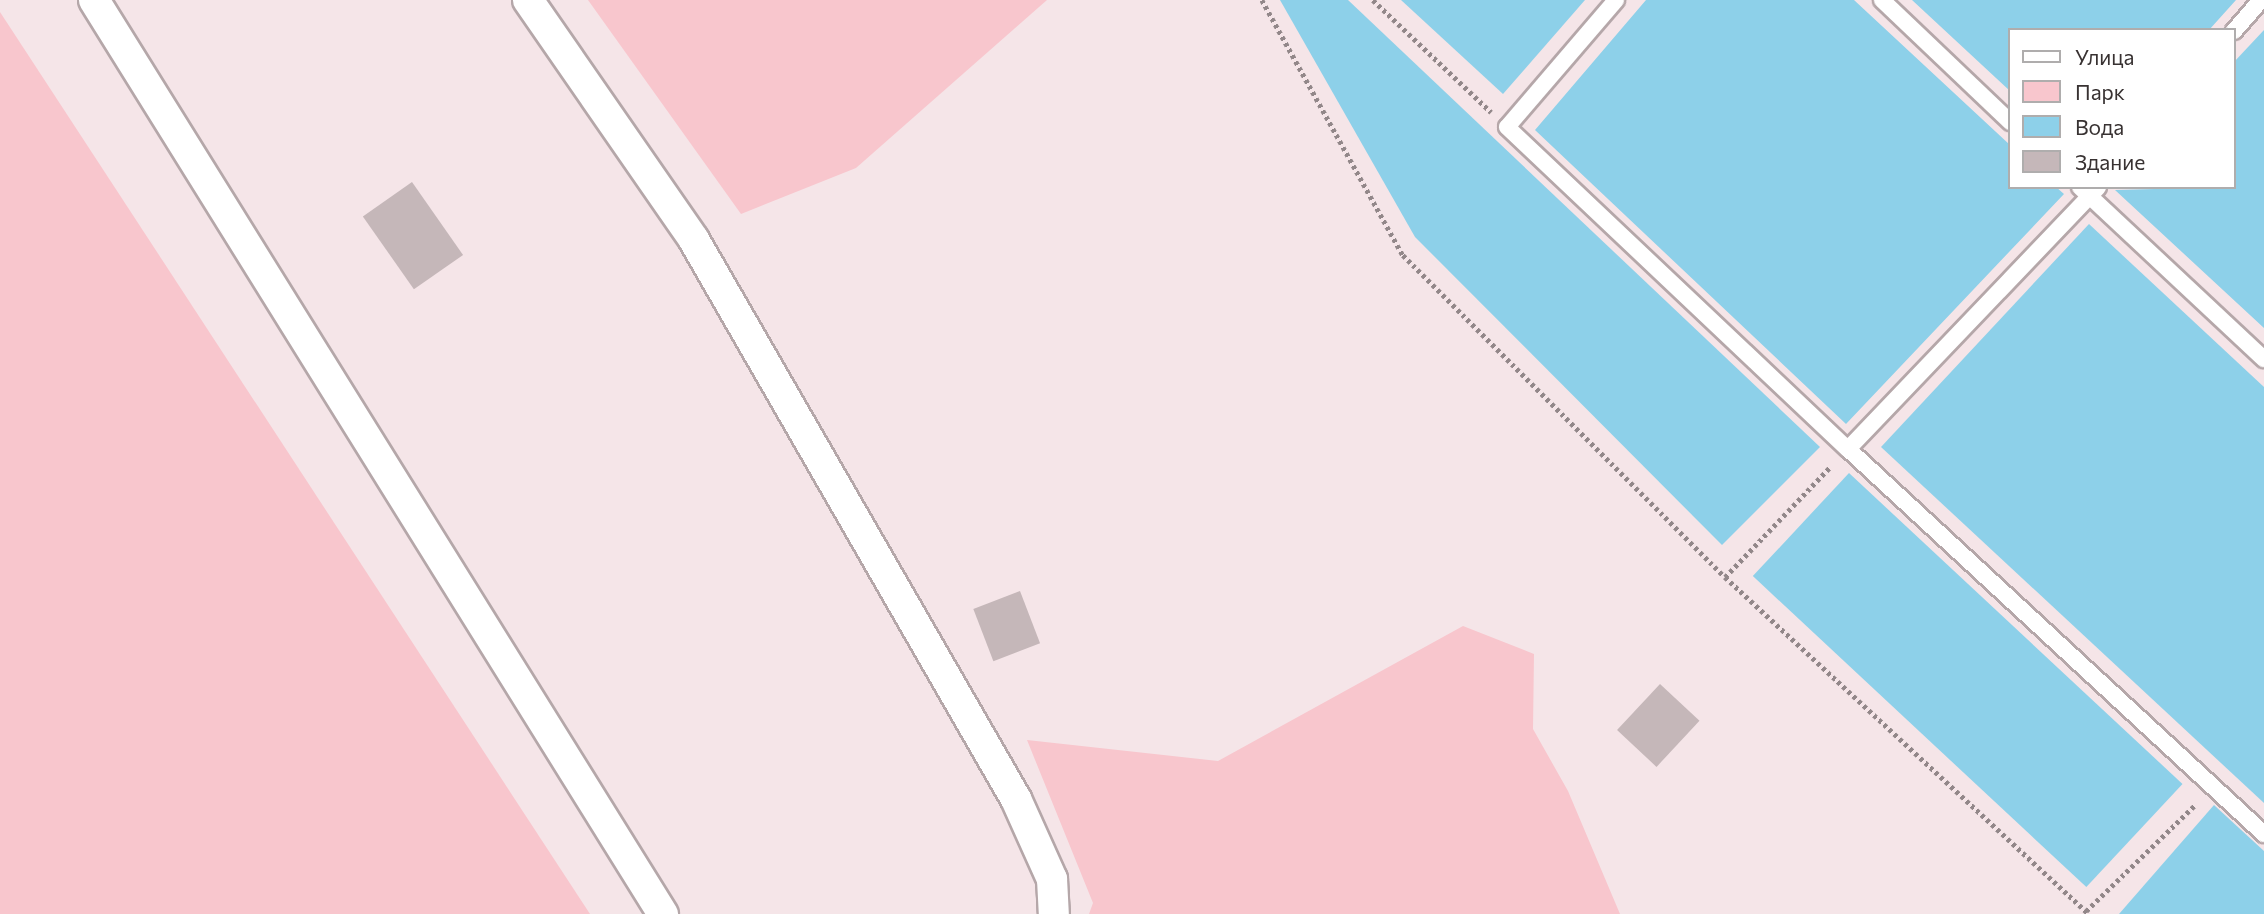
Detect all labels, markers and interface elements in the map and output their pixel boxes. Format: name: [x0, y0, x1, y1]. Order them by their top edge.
legend: [2008, 28, 2236, 189]
text: Улица: [2075, 44, 2134, 69]
text: Парк: [2075, 79, 2125, 104]
text: Вода: [2075, 114, 2124, 139]
text: Здание: [2075, 149, 2145, 174]

